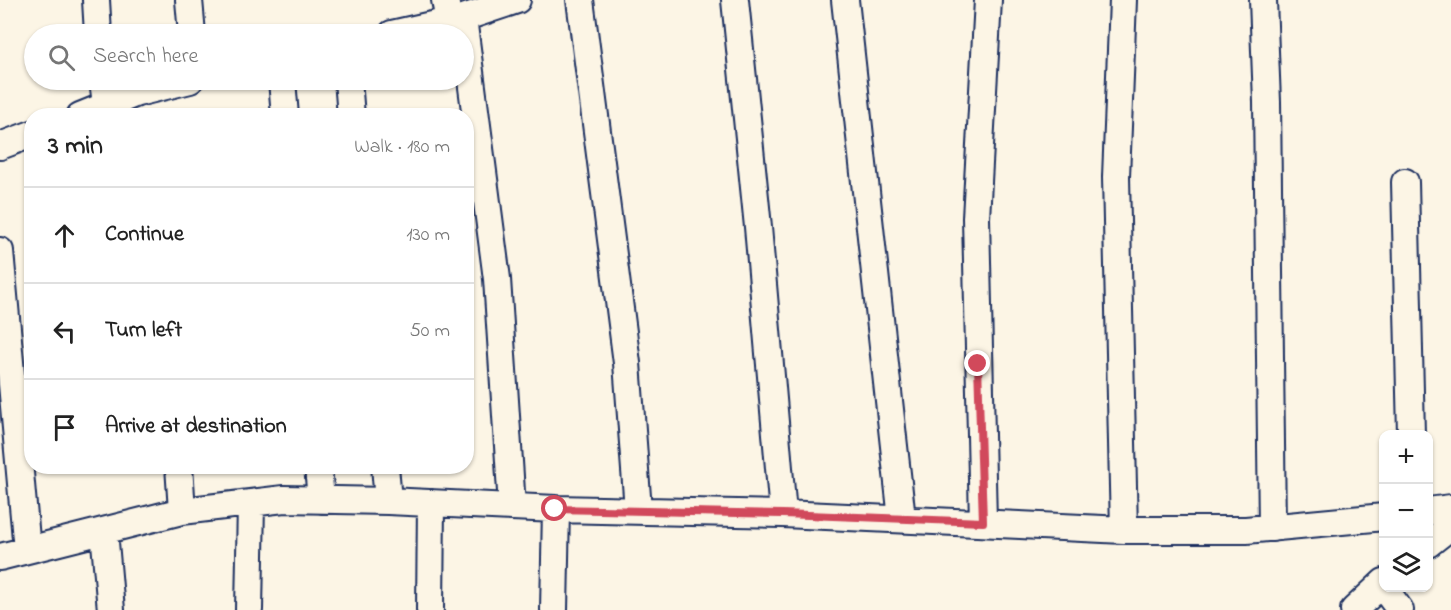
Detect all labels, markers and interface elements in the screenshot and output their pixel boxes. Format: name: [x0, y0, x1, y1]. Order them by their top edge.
search box: [24, 24, 474, 90]
icon: search: [45, 41, 78, 74]
text: Search here: [93, 41, 198, 73]
text: 3 min: [48, 128, 103, 166]
text: Walk · 180 m: [354, 133, 450, 162]
icon: ahead: [48, 219, 81, 252]
text: Continue: [105, 219, 184, 251]
text: 130 m: [406, 221, 450, 250]
icon: left: [48, 315, 81, 348]
text: Turn left: [105, 315, 182, 347]
text: 50 m: [409, 317, 450, 346]
route end: [964, 350, 990, 376]
icon: arrive: [48, 411, 81, 444]
text: Arrive at destination: [105, 411, 287, 443]
map controls: [1379, 430, 1433, 592]
button: +: [1379, 430, 1433, 484]
button: −: [1379, 484, 1433, 538]
route start: [541, 495, 567, 521]
button: layers: [1379, 538, 1433, 592]

